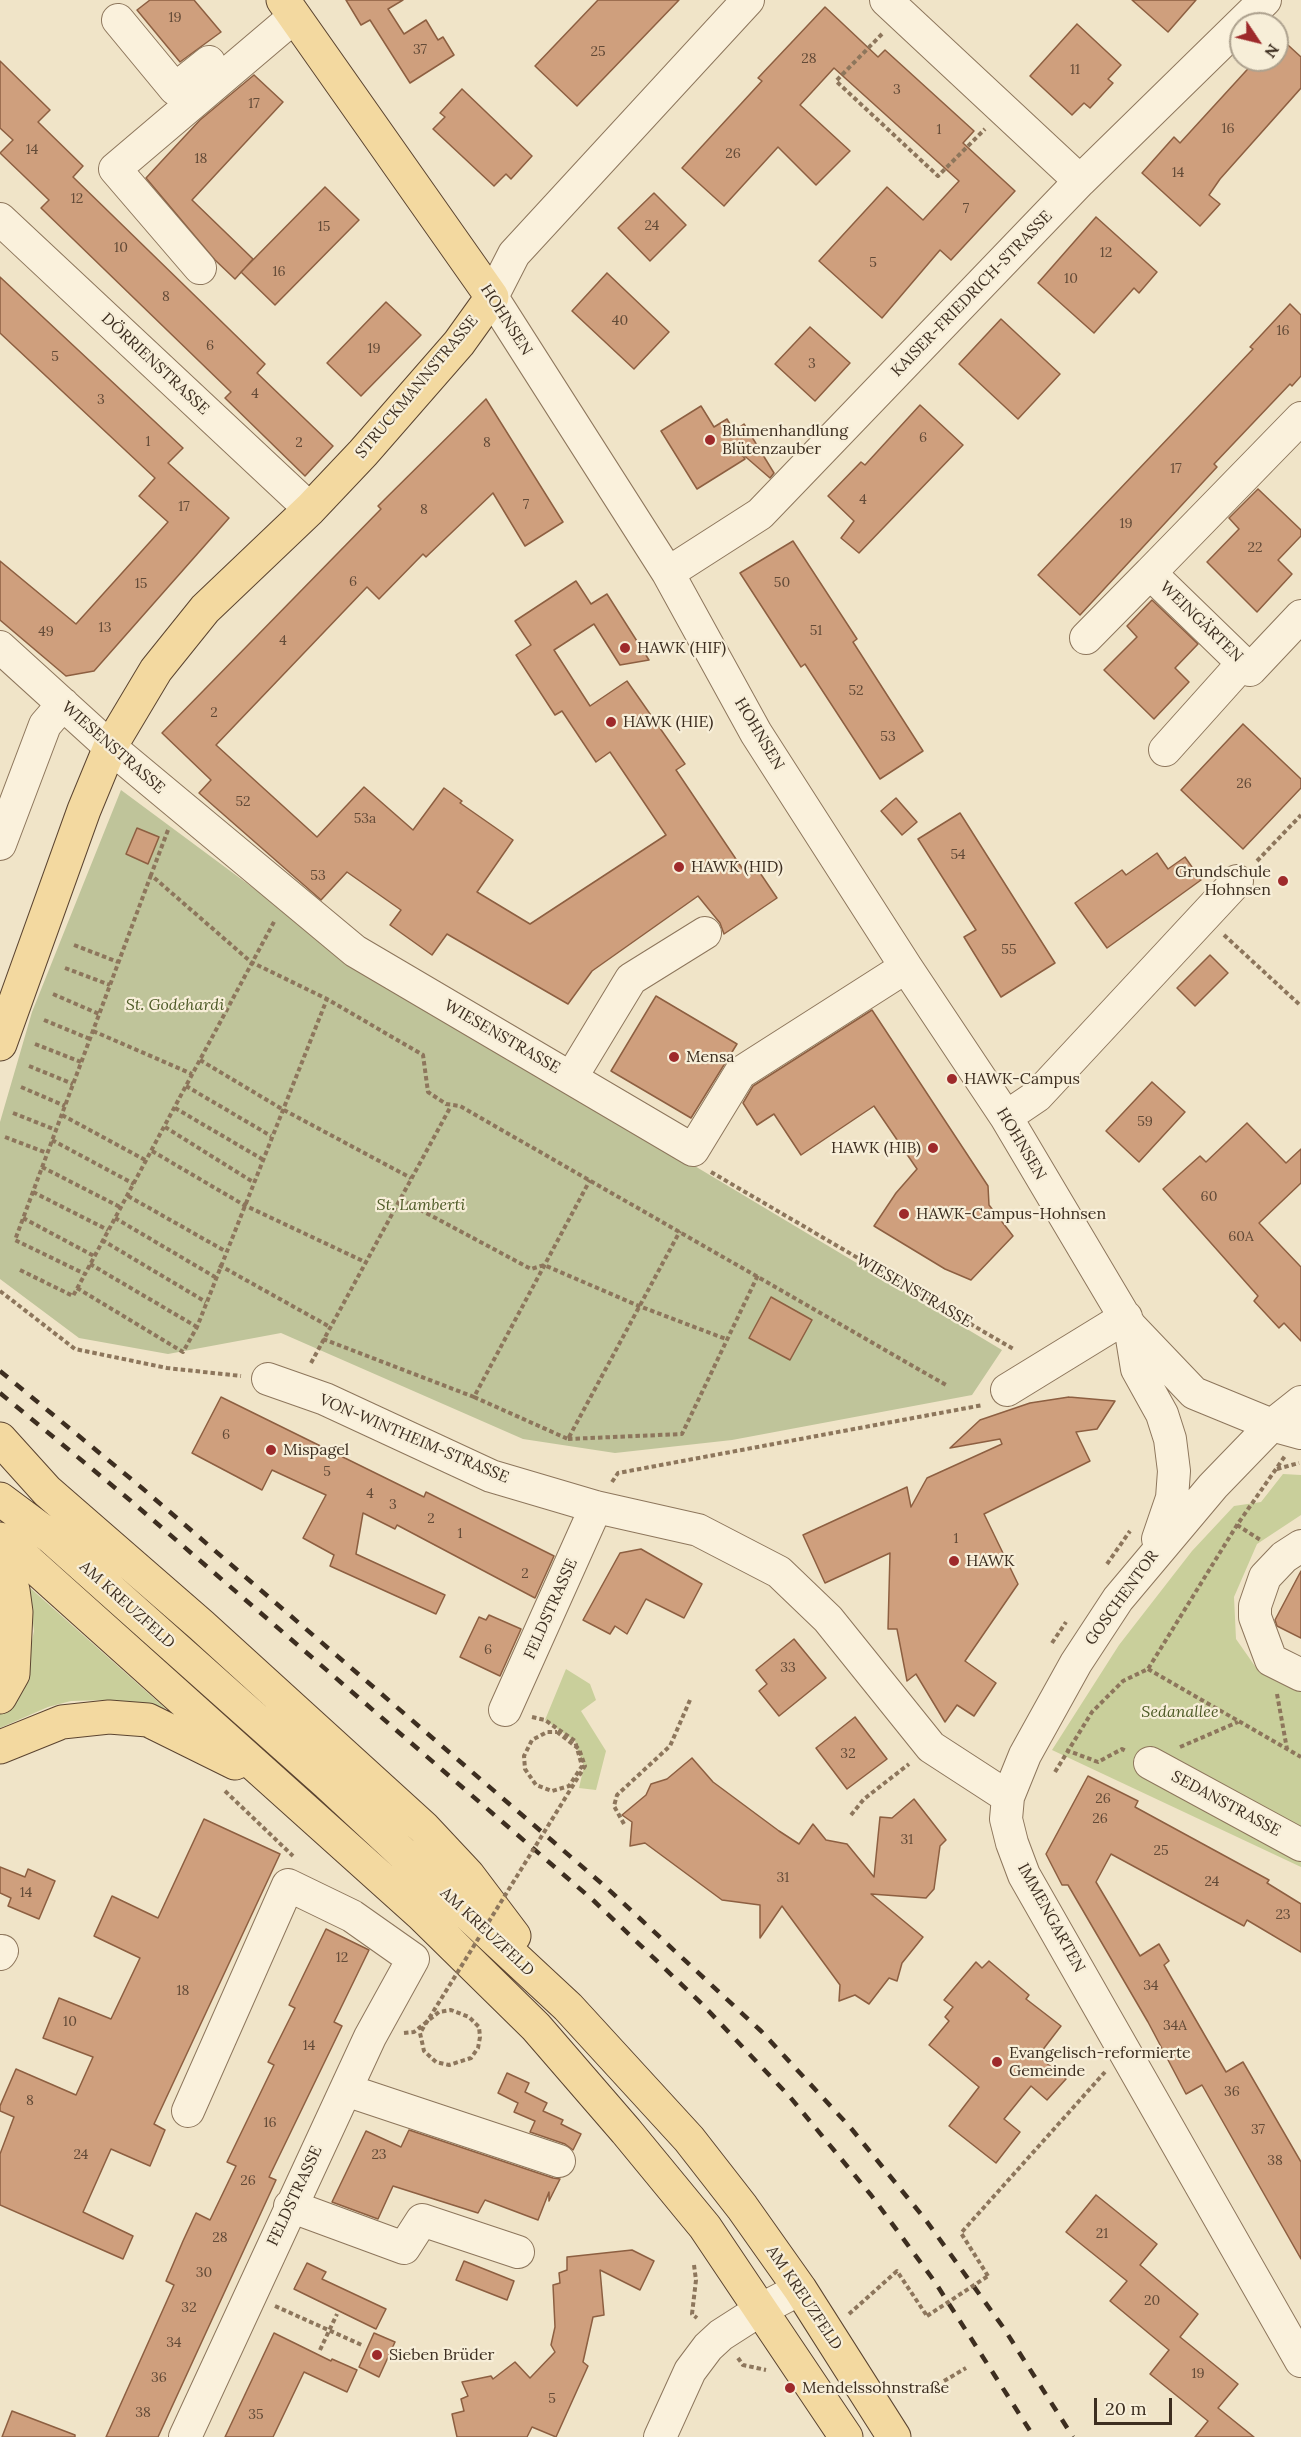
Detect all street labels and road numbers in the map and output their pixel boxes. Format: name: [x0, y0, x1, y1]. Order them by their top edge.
street label: KAISER-FRIEDRICH-STRASSE: [888, 207, 1056, 381]
street label: HOHNSEN: [476, 281, 536, 359]
street label: DÖRRIENSTRASSE: [97, 309, 213, 419]
street label: STRUCKMANNSTRASSE: [352, 312, 482, 462]
street label: WEINGÄRTEN: [1155, 578, 1247, 666]
street label: HOHNSEN: [730, 694, 788, 774]
street label: WIESENSTRASSE: [57, 698, 169, 798]
street label: WIESENSTRASSE: [441, 996, 563, 1078]
street label: HOHNSEN: [992, 1104, 1050, 1184]
street label: WIESENSTRASSE: [853, 1250, 975, 1332]
street label: VON-WINTHEIM-STRASSE: [316, 1390, 512, 1488]
street label: GOSCHENTOR: [1081, 1547, 1163, 1649]
street label: FELDSTRASSE: [520, 1556, 582, 1662]
street label: AM KREUZFELD: [75, 1557, 179, 1653]
street label: SEDANSTRASSE: [1168, 1767, 1284, 1841]
street label: IMMENGARTEN: [1013, 1860, 1089, 1976]
street label: AM KREUZFELD: [436, 1884, 538, 1980]
street label: FELDSTRASSE: [263, 2143, 327, 2249]
street label: AM KREUZFELD: [762, 2242, 846, 2354]

